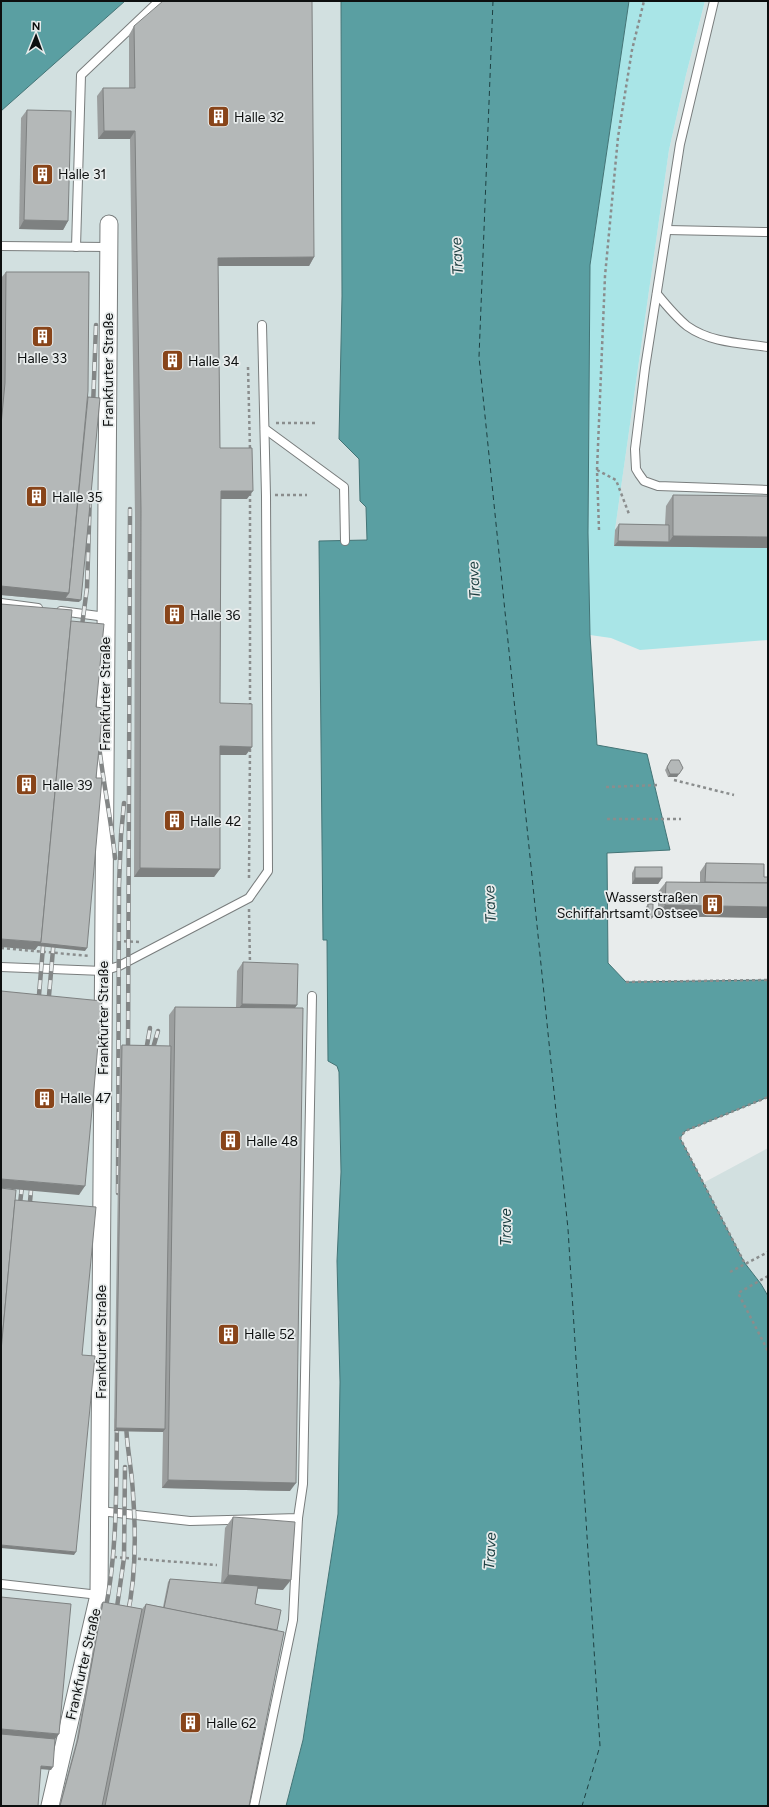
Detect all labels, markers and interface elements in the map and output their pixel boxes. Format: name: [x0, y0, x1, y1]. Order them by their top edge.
north arrow: [16, 16, 56, 56]
text: N: [32, 20, 41, 33]
building icon: Halle 32: [205, 104, 231, 130]
place label: Halle 32: [234, 109, 284, 126]
building icon: Halle 31: [29, 161, 55, 187]
place label: Halle 31: [58, 166, 106, 183]
water label: Trave: [447, 237, 467, 275]
street label: Frankfurter Straße: [100, 313, 117, 427]
building icon: Halle 33: [29, 323, 55, 349]
building icon: Halle 34: [160, 348, 186, 374]
place label: Halle 33: [17, 350, 67, 367]
place label: Halle 34: [188, 353, 240, 370]
building icon: Halle 35: [24, 484, 50, 510]
place label: Halle 35: [52, 489, 103, 506]
water label: Trave: [464, 561, 484, 599]
building icon: Halle 36: [162, 602, 188, 628]
place label: Halle 36: [190, 607, 241, 624]
street label: Frankfurter Straße: [97, 637, 114, 751]
building icon: Halle 39: [13, 772, 39, 798]
place label: Halle 39: [42, 777, 93, 794]
building icon: Halle 42: [161, 808, 187, 834]
place label: Halle 42: [190, 813, 241, 830]
water label: Trave: [480, 885, 500, 923]
place label: Wasserstraßen Schiffahrtsamt Ostsee: [557, 889, 698, 922]
building icon: Wasserstraßen Schiffahrtsamt Ostsee: [700, 892, 726, 918]
street label: Frankfurter Straße: [95, 961, 112, 1075]
building icon: Halle 47: [31, 1085, 57, 1111]
place label: Halle 47: [60, 1090, 112, 1107]
building icon: Halle 48: [218, 1128, 244, 1154]
place label: Halle 48: [246, 1133, 298, 1150]
water label: Trave: [497, 1208, 515, 1246]
street label: Frankfurter Straße: [93, 1285, 110, 1399]
building icon: Halle 52: [215, 1321, 241, 1347]
place label: Halle 52: [244, 1326, 295, 1343]
water label: Trave: [480, 1532, 500, 1570]
street label: Frankfurter Straße: [62, 1606, 105, 1722]
building icon: Halle 62: [177, 1710, 203, 1736]
place label: Halle 62: [206, 1715, 257, 1732]

